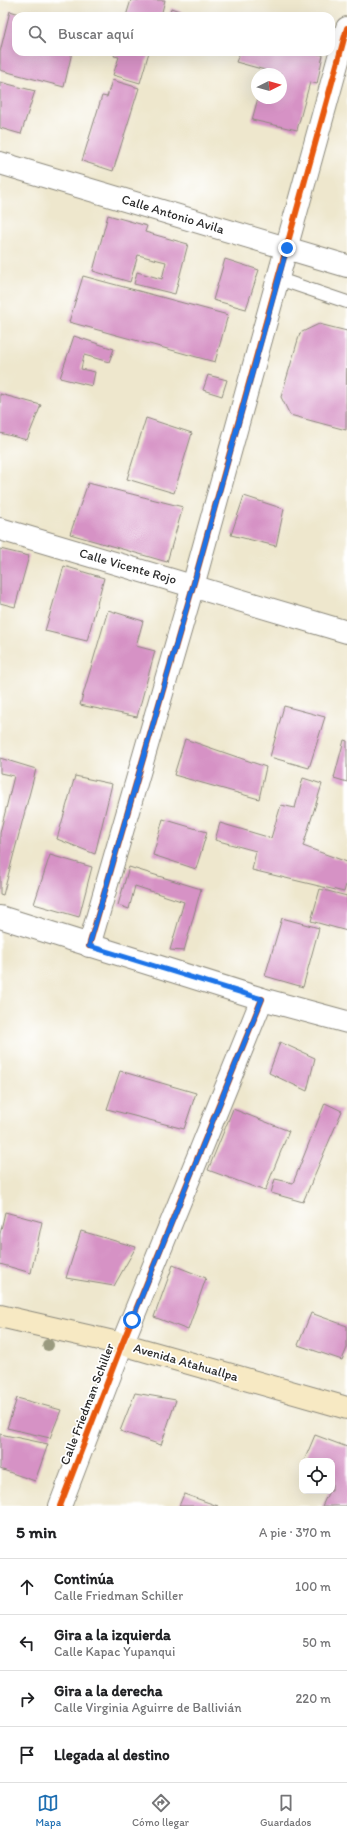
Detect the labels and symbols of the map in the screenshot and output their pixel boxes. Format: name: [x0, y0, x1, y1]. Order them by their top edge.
north arrow: [251, 68, 287, 104]
street label: Calle Antonio Avila: [120, 191, 226, 237]
route end: [278, 239, 296, 257]
street label: Calle Vicente Rojo: [78, 545, 179, 587]
route start: [123, 1311, 141, 1329]
street label: Avenida Atahuallpa: [132, 1340, 240, 1384]
street label: Calle Friedman Schiller: [57, 1341, 117, 1467]

